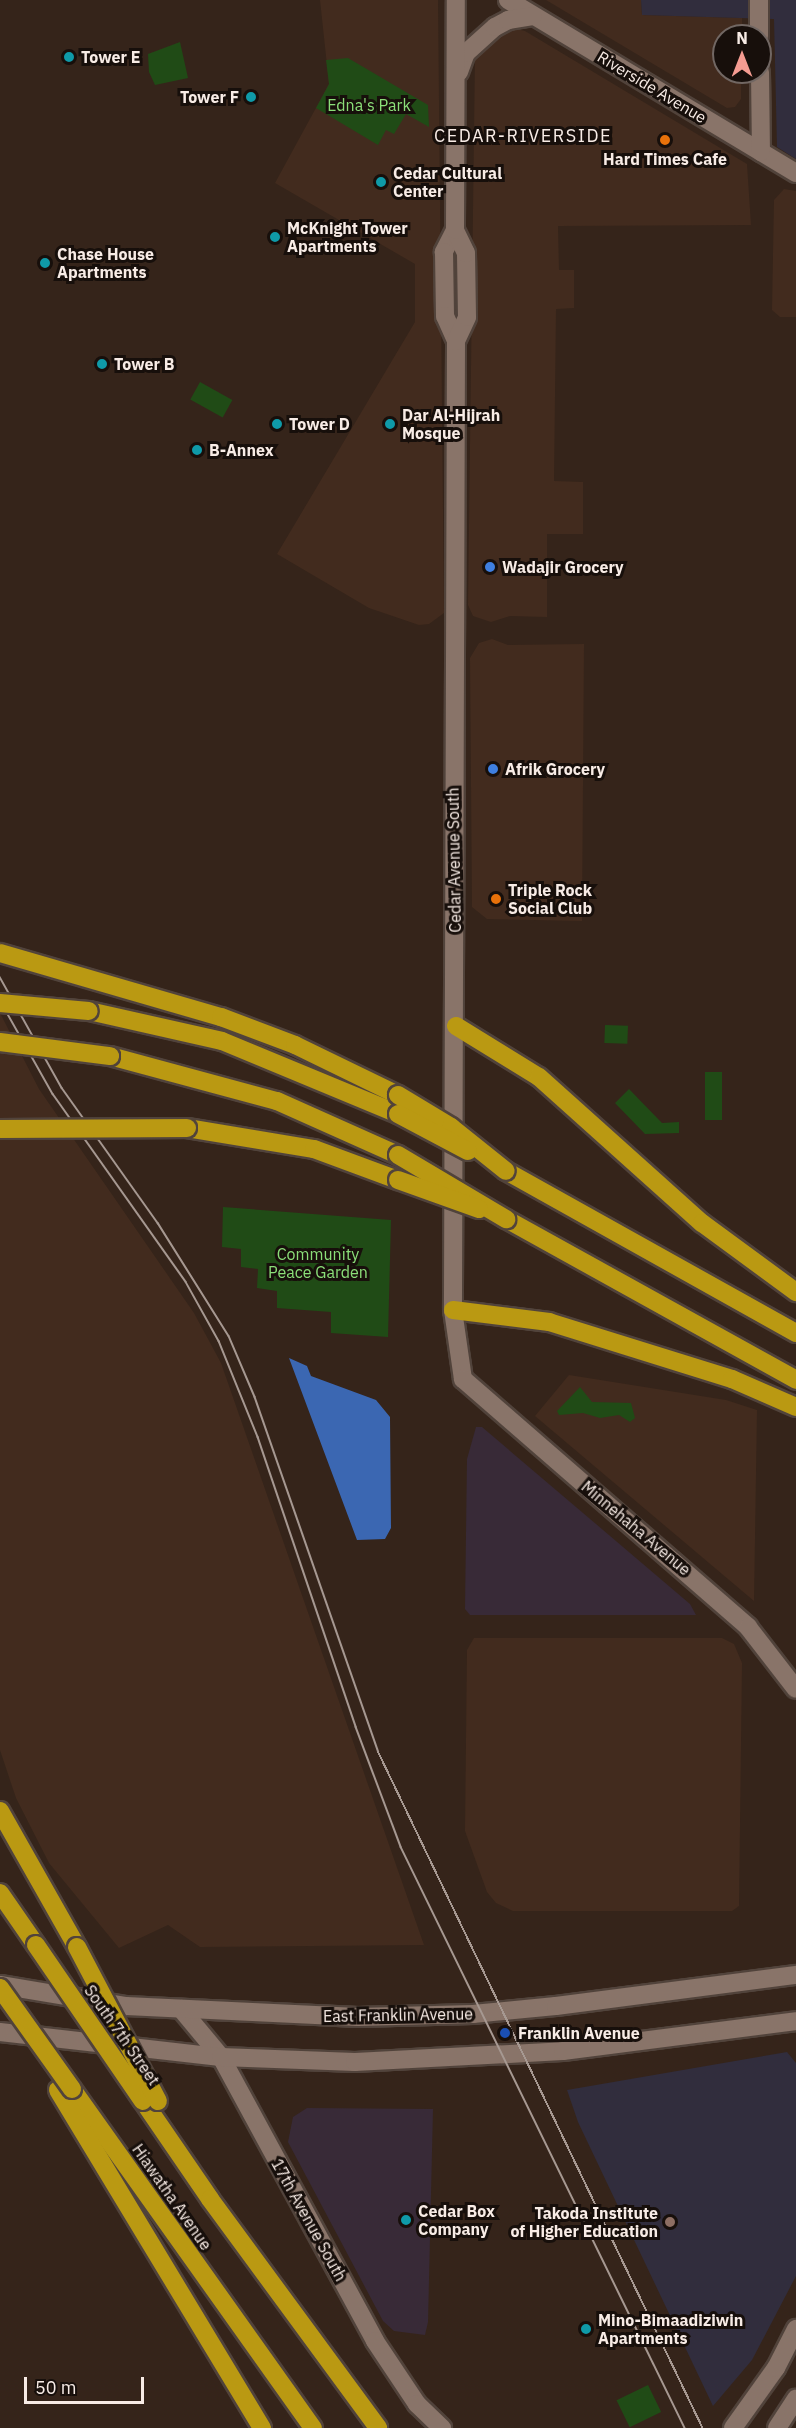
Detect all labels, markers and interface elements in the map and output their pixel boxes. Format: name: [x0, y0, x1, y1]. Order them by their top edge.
north arrow: [712, 24, 772, 84]
text: N: [736, 28, 748, 48]
place label: Tower E: [81, 47, 140, 67]
street label: Riverside Avenue: [594, 47, 710, 127]
marker: Tower E: [62, 50, 76, 64]
place label: Tower F: [180, 87, 239, 107]
marker: Tower F: [244, 90, 258, 104]
park label: Edna's Park: [327, 95, 411, 115]
district label: CEDAR-RIVERSIDE: [434, 125, 612, 147]
marker: Hard Times Cafe: [658, 133, 672, 147]
place label: Hard Times Cafe: [603, 149, 727, 169]
place label: Cedar Cultural Center: [393, 163, 502, 201]
marker: Cedar Cultural Center: [374, 175, 388, 189]
place label: McKnight Tower Apartments: [287, 218, 408, 256]
marker: McKnight Tower Apartments: [268, 230, 282, 244]
place label: Chase House Apartments: [57, 244, 154, 282]
marker: Chase House Apartments: [38, 256, 52, 270]
place label: Tower B: [114, 354, 174, 374]
marker: Tower B: [95, 357, 109, 371]
place label: Dar Al-Hijrah Mosque: [402, 405, 500, 443]
place label: Tower D: [289, 414, 350, 434]
marker: Tower D: [270, 417, 284, 431]
marker: Dar Al-Hijrah Mosque: [383, 417, 397, 431]
place label: B-Annex: [209, 440, 274, 460]
marker: B-Annex: [190, 443, 204, 457]
place label: Wadajir Grocery: [502, 557, 624, 577]
marker: Wadajir Grocery: [483, 560, 497, 574]
place label: Afrik Grocery: [505, 759, 605, 779]
marker: Afrik Grocery: [486, 762, 500, 776]
street label: Cedar Avenue South: [443, 787, 465, 933]
place label: Triple Rock Social Club: [508, 880, 592, 918]
marker: Triple Rock Social Club: [489, 892, 503, 906]
park label: Community Peace Garden: [268, 1244, 368, 1282]
street label: Minnehaha Avenue: [578, 1477, 694, 1579]
street label: South 7th Street: [80, 1981, 164, 2089]
street label: East Franklin Avenue: [323, 2004, 473, 2026]
place label: Franklin Avenue: [518, 2023, 640, 2043]
marker: Franklin Avenue: [496, 2024, 514, 2042]
street label: Hiawatha Avenue: [128, 2140, 216, 2254]
street label: 17th Avenue South: [267, 2155, 351, 2285]
place label: Cedar Box Company: [418, 2201, 495, 2239]
place label: Takoda Institute of Higher Education: [510, 2203, 658, 2241]
marker: Cedar Box Company: [399, 2213, 413, 2227]
marker: Takoda Institute of Higher Education: [663, 2215, 677, 2229]
place label: Mino-Bimaadiziwin Apartments: [598, 2310, 743, 2348]
marker: Mino-Bimaadiziwin Apartments: [579, 2322, 593, 2336]
scale bar: [27, 2365, 147, 2403]
text: 50 m: [35, 2376, 77, 2399]

